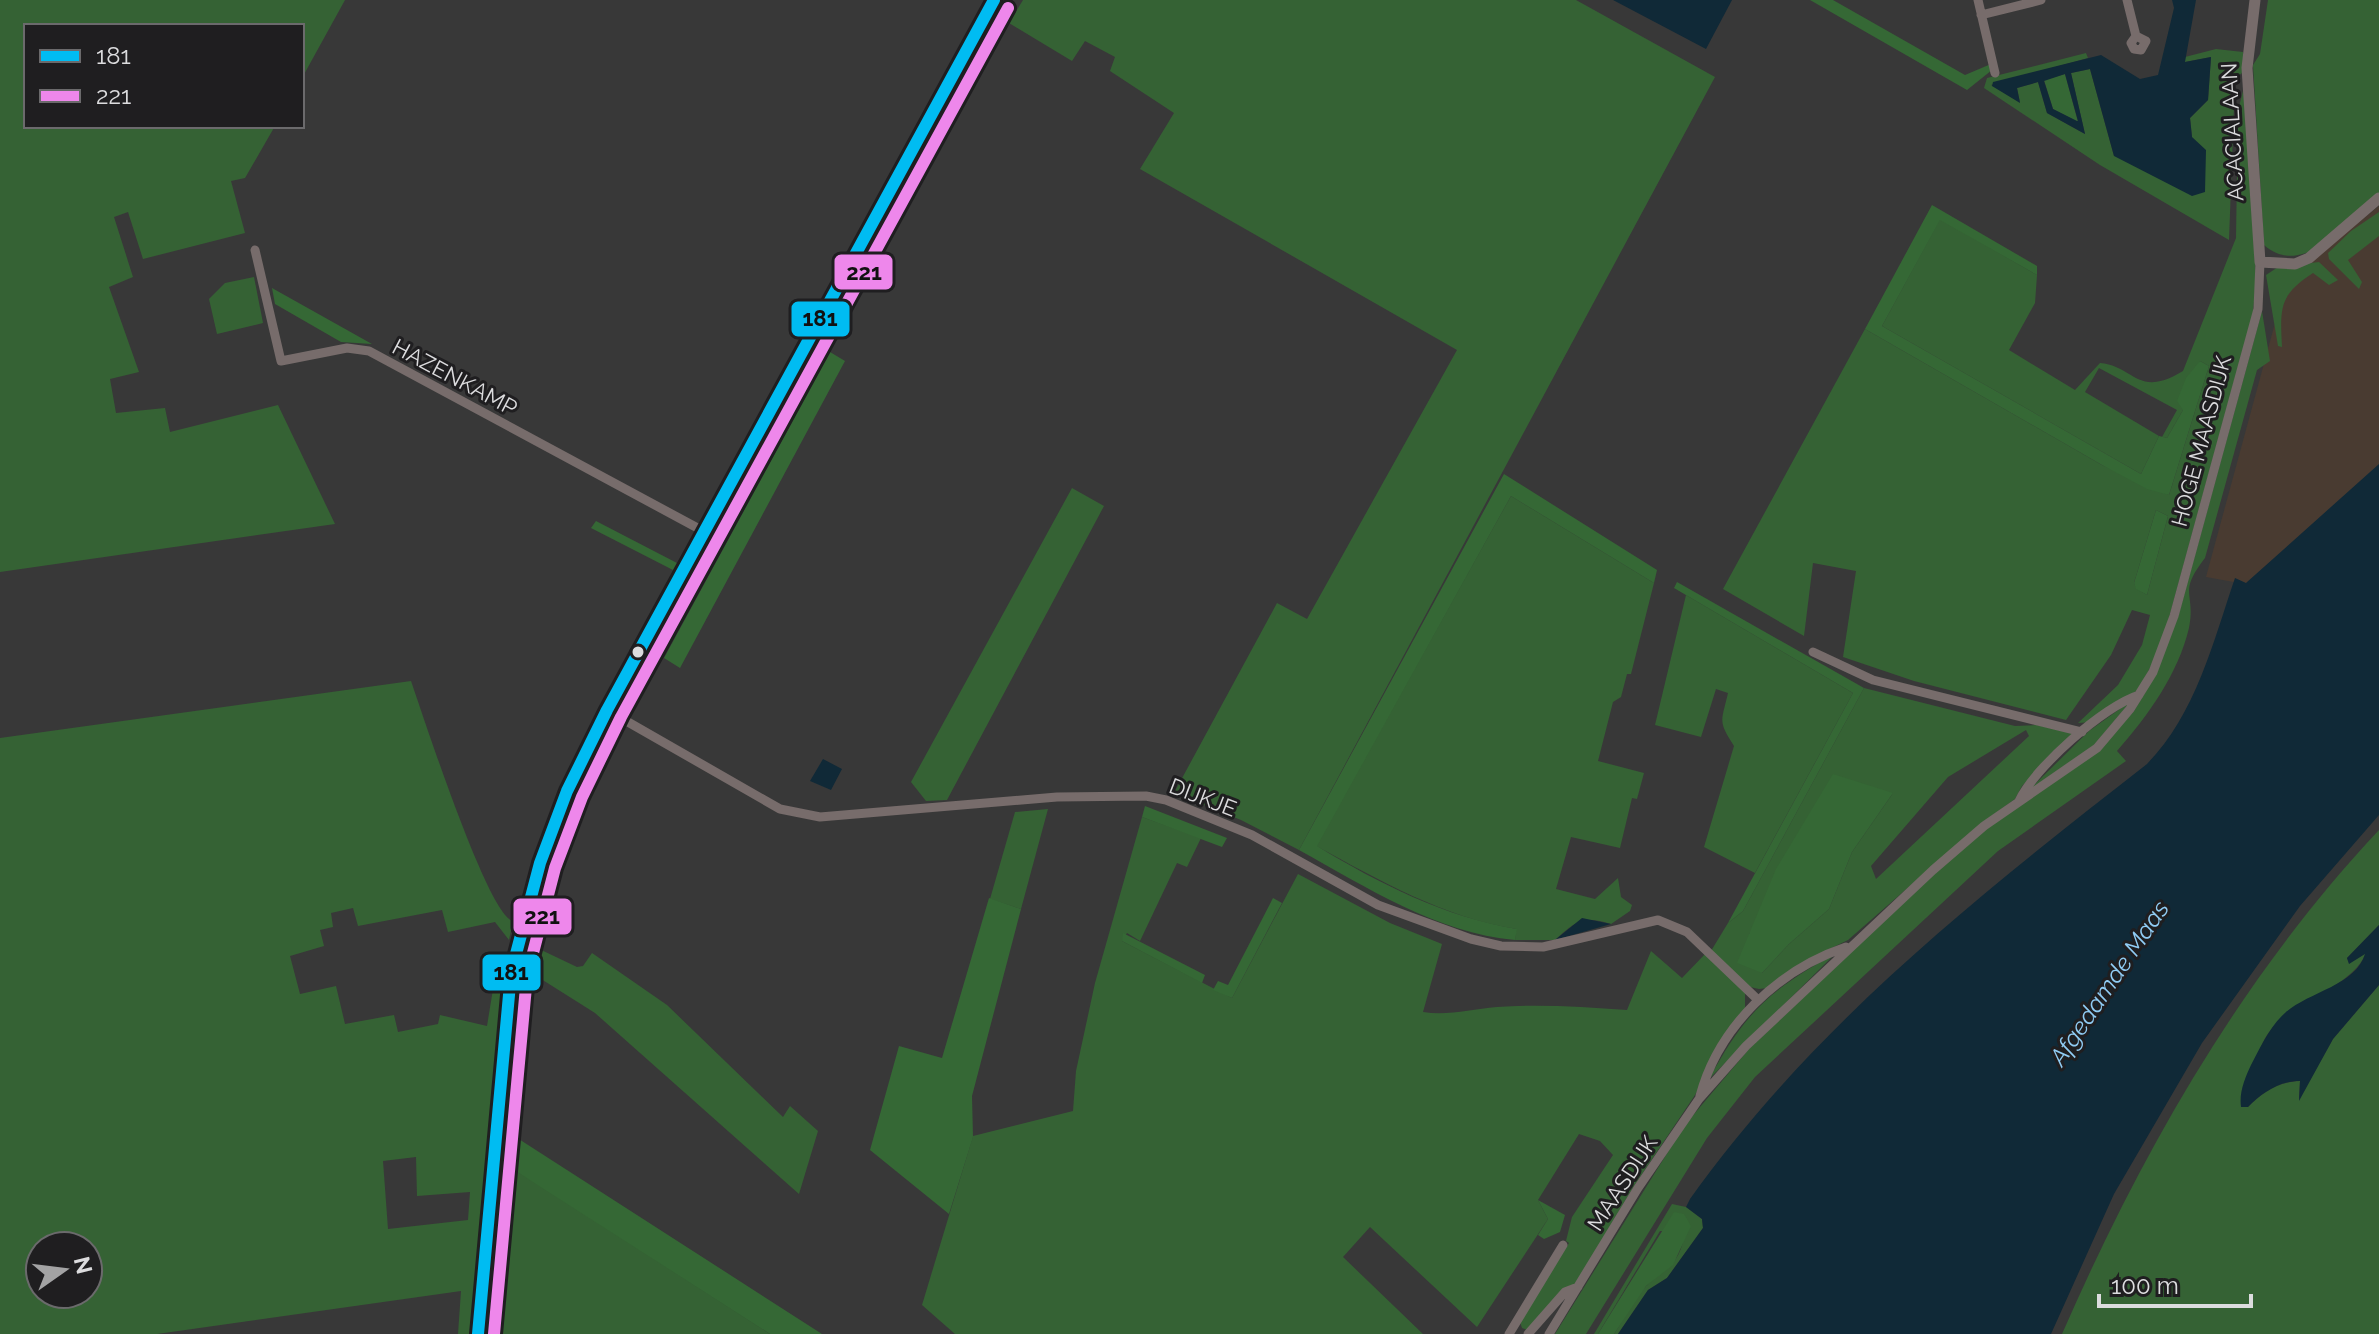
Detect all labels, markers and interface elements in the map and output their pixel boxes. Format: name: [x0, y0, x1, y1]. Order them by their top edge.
legend: [24, 24, 304, 128]
text: 181: [96, 41, 131, 70]
street label: ACACIALAAN: [2215, 62, 2249, 202]
text: 221: [96, 81, 131, 110]
line badge: 221: [833, 253, 894, 291]
text: 221: [846, 259, 882, 285]
line badge: 181: [790, 300, 851, 338]
text: 181: [802, 305, 838, 331]
street label: HAZENKAMP: [388, 333, 522, 421]
street label: HOGE MAASDIJK: [2166, 352, 2237, 529]
unlabelled marker: [630, 644, 646, 660]
street label: DIJKJE: [1166, 772, 1240, 822]
water label: Afgedamde Maas: [2042, 895, 2175, 1073]
line badge: 221: [512, 897, 573, 936]
text: 221: [524, 903, 560, 929]
line badge: 181: [481, 953, 542, 992]
text: 181: [493, 959, 529, 985]
street label: MAASDIJK: [1582, 1130, 1663, 1235]
north arrow: [24, 1230, 104, 1310]
text: N: [69, 1254, 98, 1276]
scale bar: [2099, 1258, 2251, 1308]
text: 100 m: [2111, 1271, 2179, 1300]

